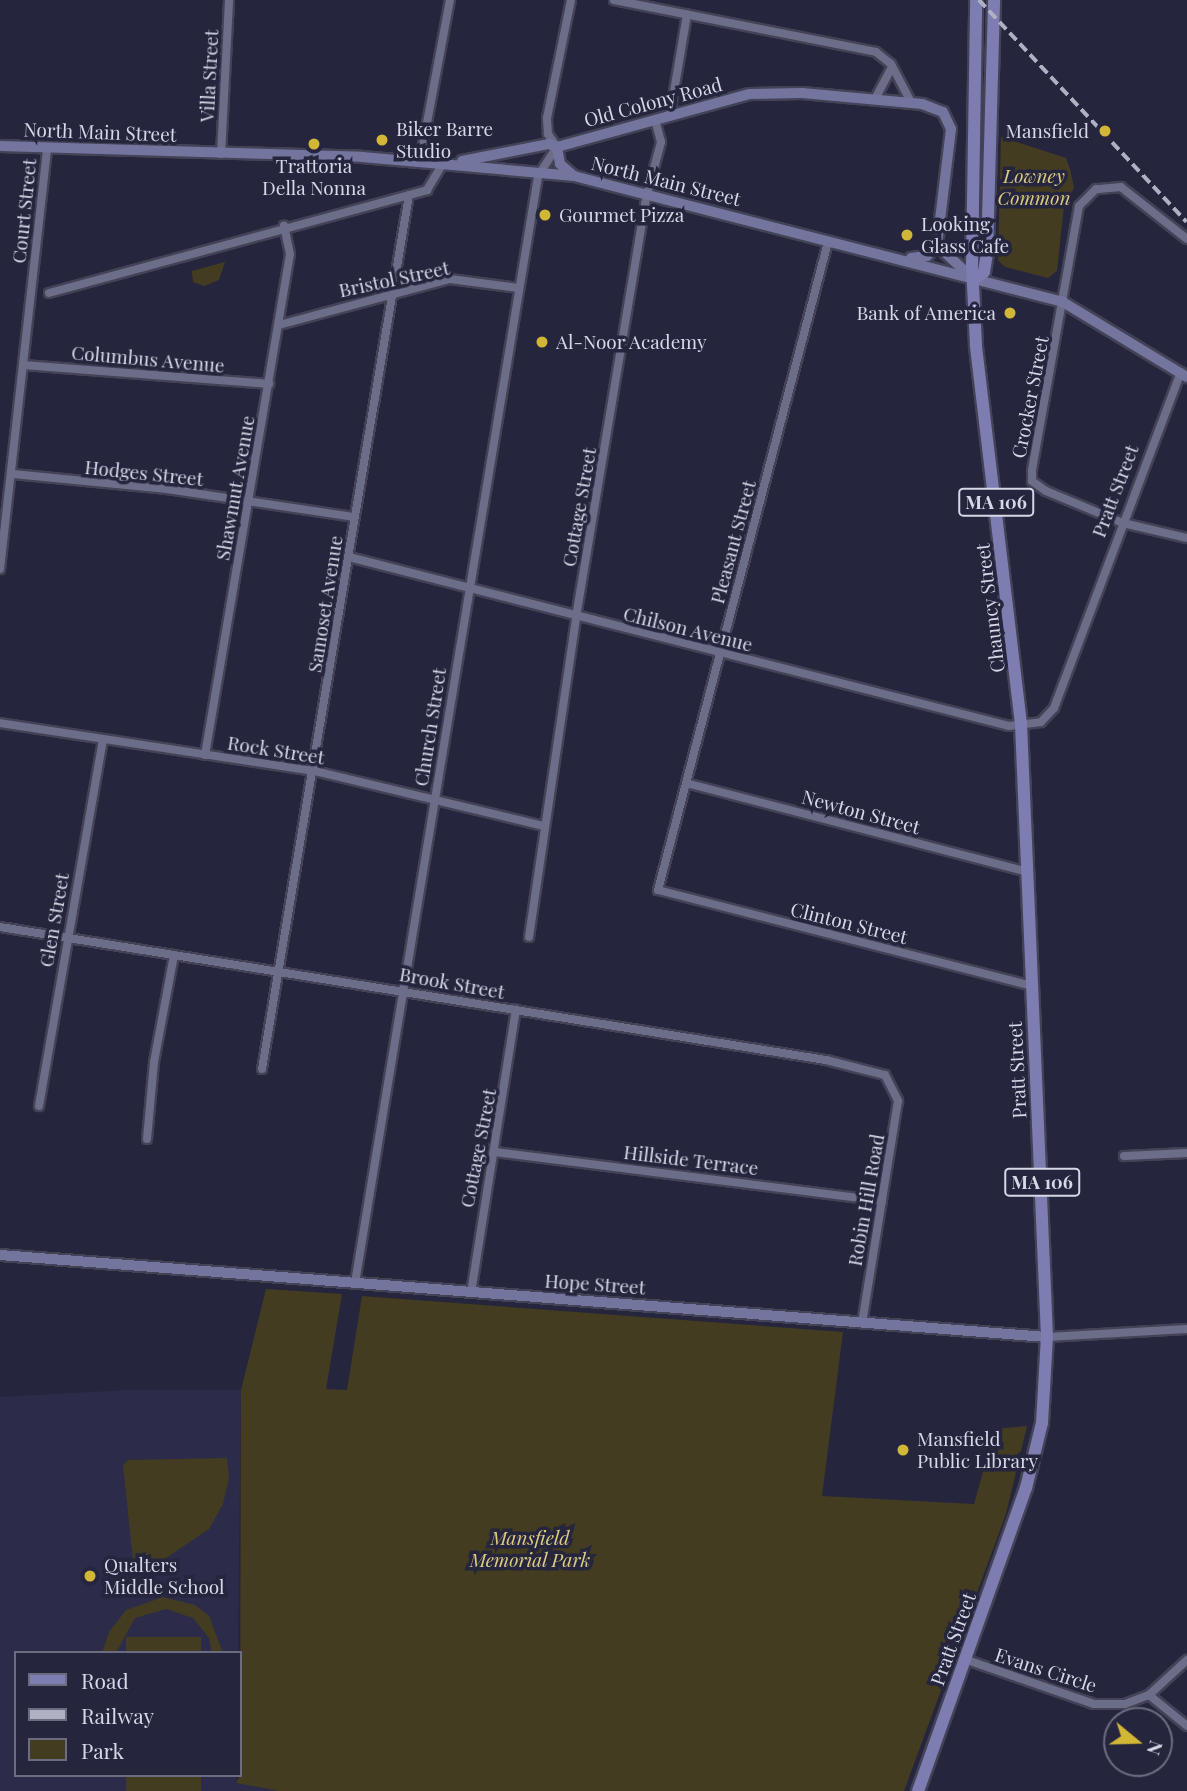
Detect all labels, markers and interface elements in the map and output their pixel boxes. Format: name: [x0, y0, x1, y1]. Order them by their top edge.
street label: Villa Street: [195, 29, 223, 123]
street label: Old Colony Road: [581, 73, 725, 131]
street label: North Main Street: [23, 118, 177, 146]
place label: Biker Barre Studio: [396, 118, 493, 162]
place label: Mansfield: [1006, 120, 1089, 142]
marker: Mansfield: [1095, 121, 1115, 141]
marker: Biker Barre Studio: [374, 132, 390, 148]
marker: Trattoria Della Nonna: [306, 136, 322, 152]
street label: North Main Street: [589, 151, 743, 211]
place label: Trattoria Della Nonna: [262, 155, 366, 199]
street label: Court Street: [7, 157, 41, 265]
park label: Lowney Common: [997, 165, 1071, 209]
place label: Gourmet Pizza: [559, 204, 684, 226]
marker: Gourmet Pizza: [537, 207, 553, 223]
place label: Looking Glass Cafe: [921, 213, 1009, 257]
marker: Looking Glass Cafe: [899, 227, 915, 243]
street label: Bristol Street: [337, 256, 451, 302]
place label: Bank of America: [856, 302, 996, 324]
marker: Bank of America: [1002, 305, 1018, 321]
place label: Al-Noor Academy: [556, 331, 708, 353]
marker: Al-Noor Academy: [534, 334, 550, 350]
street label: Crocker Street: [1007, 334, 1053, 460]
street label: Columbus Avenue: [70, 341, 226, 377]
street label: Shawmut Avenue: [211, 413, 259, 563]
street label: Pratt Street: [1087, 441, 1143, 541]
street label: Cottage Street: [557, 446, 601, 568]
street label: Hodges Street: [84, 455, 204, 491]
street label: Pleasant Street: [706, 478, 760, 606]
road number: MA 106: [958, 488, 1034, 516]
street label: Samoset Avenue: [303, 533, 347, 675]
street label: Chauncy Street: [971, 542, 1009, 674]
street label: Chilson Avenue: [621, 602, 755, 656]
street label: Church Street: [409, 666, 451, 788]
street label: Rock Street: [226, 731, 326, 769]
street label: Newton Street: [799, 785, 923, 839]
street label: Glen Street: [35, 871, 73, 969]
street label: Clinton Street: [788, 897, 910, 949]
street label: Brook Street: [398, 963, 506, 1003]
street label: Pratt Street: [1003, 1021, 1031, 1119]
street label: Cottage Street: [455, 1087, 501, 1209]
street label: Robin Hill Road: [843, 1132, 889, 1268]
street label: Hillside Terrace: [622, 1140, 760, 1180]
road number: MA 106: [1004, 1168, 1080, 1196]
street label: Hope Street: [544, 1269, 646, 1299]
place label: Mansfield Public Library: [917, 1428, 1038, 1472]
marker: Mansfield Public Library: [895, 1442, 911, 1458]
park label: Mansfield Memorial Park: [469, 1527, 591, 1571]
place label: Qualters Middle School: [104, 1554, 225, 1598]
marker: Qualters Middle School: [82, 1568, 98, 1584]
street label: Pratt Street: [926, 1589, 980, 1689]
street label: Evans Circle: [992, 1643, 1100, 1697]
legend: [14, 1651, 242, 1777]
text: Road: [81, 1666, 129, 1694]
text: Railway: [81, 1701, 154, 1729]
north arrow: [1103, 1707, 1173, 1777]
text: Park: [81, 1736, 124, 1764]
text: N: [1141, 1737, 1170, 1759]

